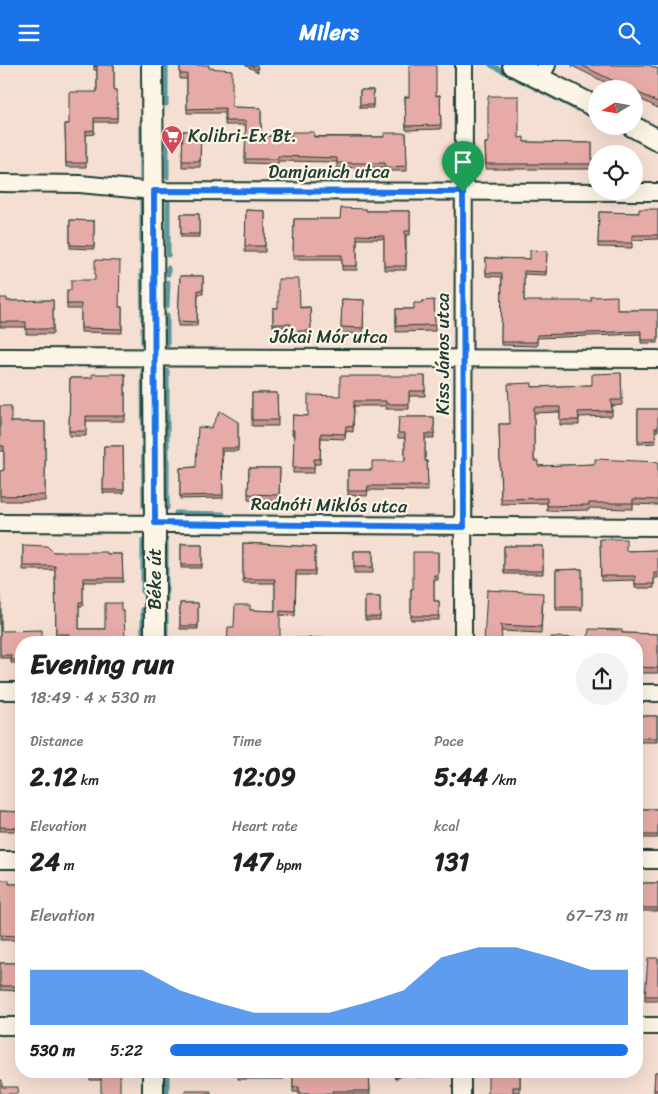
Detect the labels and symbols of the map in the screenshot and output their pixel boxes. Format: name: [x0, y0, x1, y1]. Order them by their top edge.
north arrow: [588, 80, 642, 135]
place label: Kolibri-Ex Bt.: [188, 120, 297, 152]
supermarket icon: Kolibri-Ex Bt.: [160, 124, 184, 155]
pin: [442, 141, 484, 192]
street label: Damjanich utca: [268, 156, 391, 188]
street label: Kiss János utca: [427, 293, 459, 415]
street label: Jókai Mór utca: [269, 321, 388, 353]
street label: Radnóti Miklós utca: [251, 488, 408, 522]
street label: Béke út: [139, 548, 171, 610]

